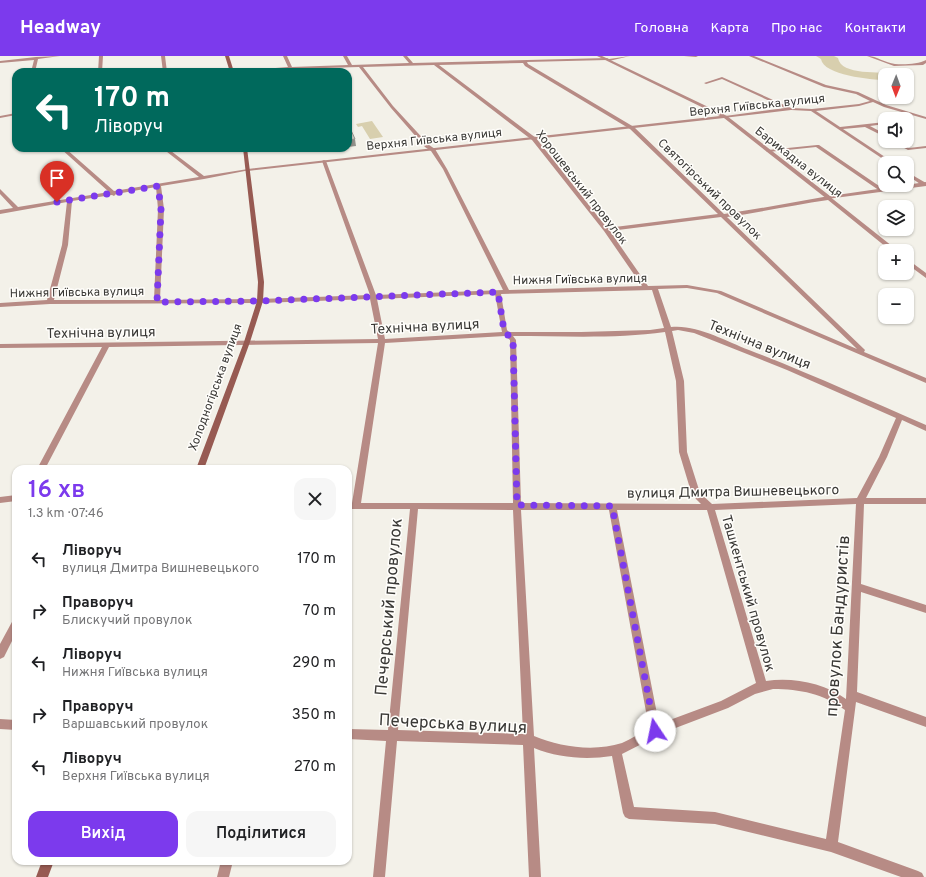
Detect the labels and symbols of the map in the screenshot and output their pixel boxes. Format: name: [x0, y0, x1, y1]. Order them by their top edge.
north arrow: [878, 68, 914, 104]
street label: Верхня Гиївська вулиця: [689, 91, 826, 121]
street label: Барикадна вулиця: [751, 123, 846, 202]
street label: Верхня Гиївська вулиця: [366, 125, 503, 155]
street label: Хорошевський провулок: [531, 127, 631, 248]
street label: Святогірський провулок: [654, 136, 765, 244]
pin: [40, 161, 74, 202]
street label: Нижня Гиївська вулиця: [513, 271, 647, 289]
street label: Нижня Гиївська вулиця: [10, 284, 144, 302]
street label: Технічна вулиця: [370, 316, 480, 339]
street label: Технічна вулиця: [706, 317, 813, 374]
street label: Холодногірська вулиця: [185, 322, 246, 453]
street label: Технічна вулиця: [46, 324, 156, 343]
street label: вулиця Дмитра Вишневецького: [627, 482, 840, 503]
street label: Ташкентський провулок: [717, 513, 778, 674]
street label: Печерський провулок: [371, 517, 409, 697]
street label: провулок Бандуристів: [822, 535, 856, 718]
street label: Печерська вулиця: [378, 710, 528, 740]
position arrow: [634, 710, 676, 752]

